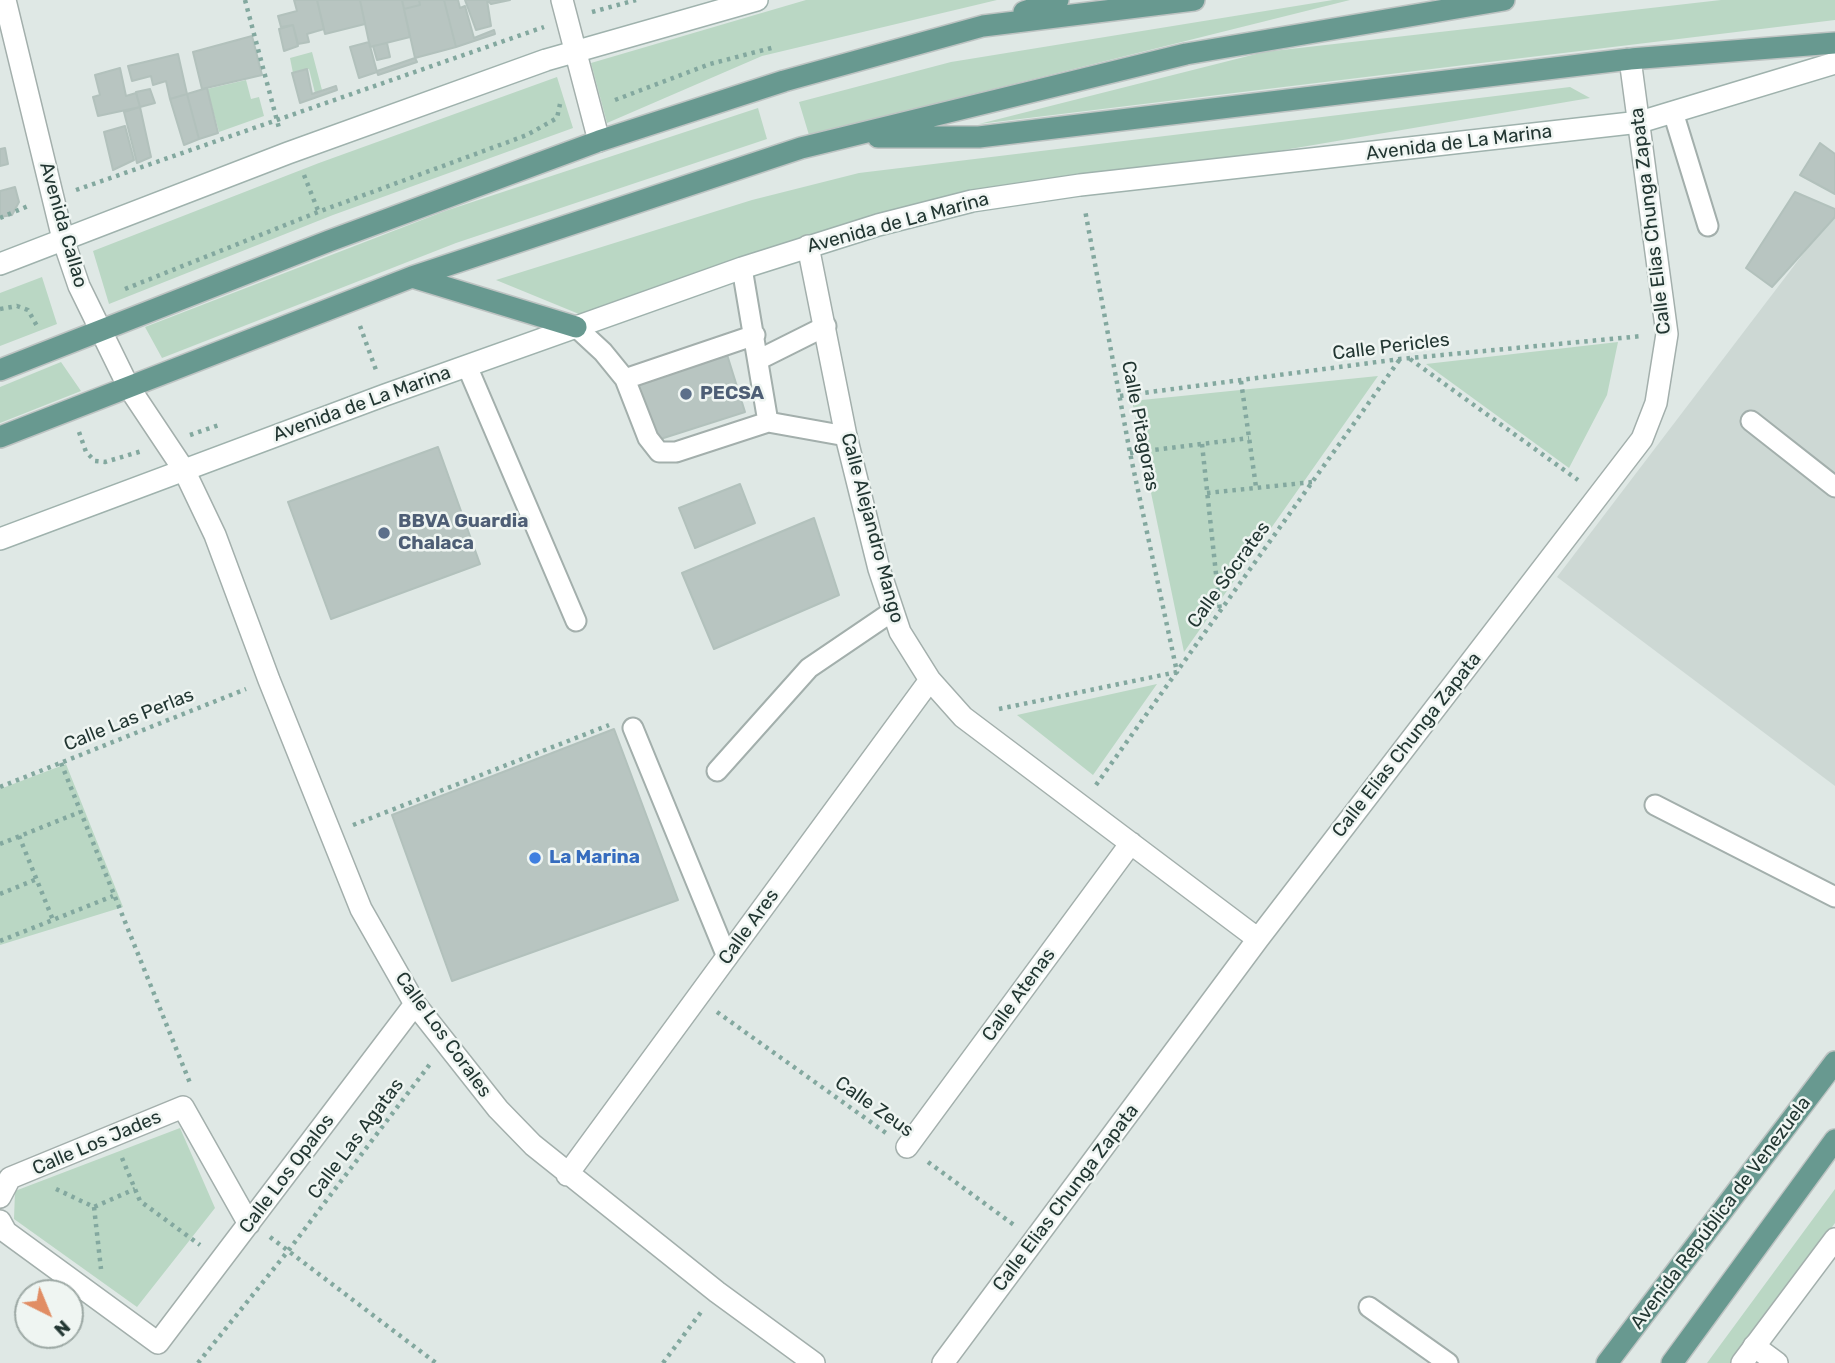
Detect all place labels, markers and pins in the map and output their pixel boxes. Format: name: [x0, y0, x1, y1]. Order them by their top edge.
place label: PECSA: [700, 383, 764, 405]
marker: PECSA: [678, 386, 694, 402]
place label: BBVA Guardia Chalaca: [398, 511, 528, 555]
marker: BBVA Guardia Chalaca: [376, 525, 392, 541]
place label: La Marina: [549, 847, 640, 869]
marker: La Marina: [527, 850, 543, 866]

